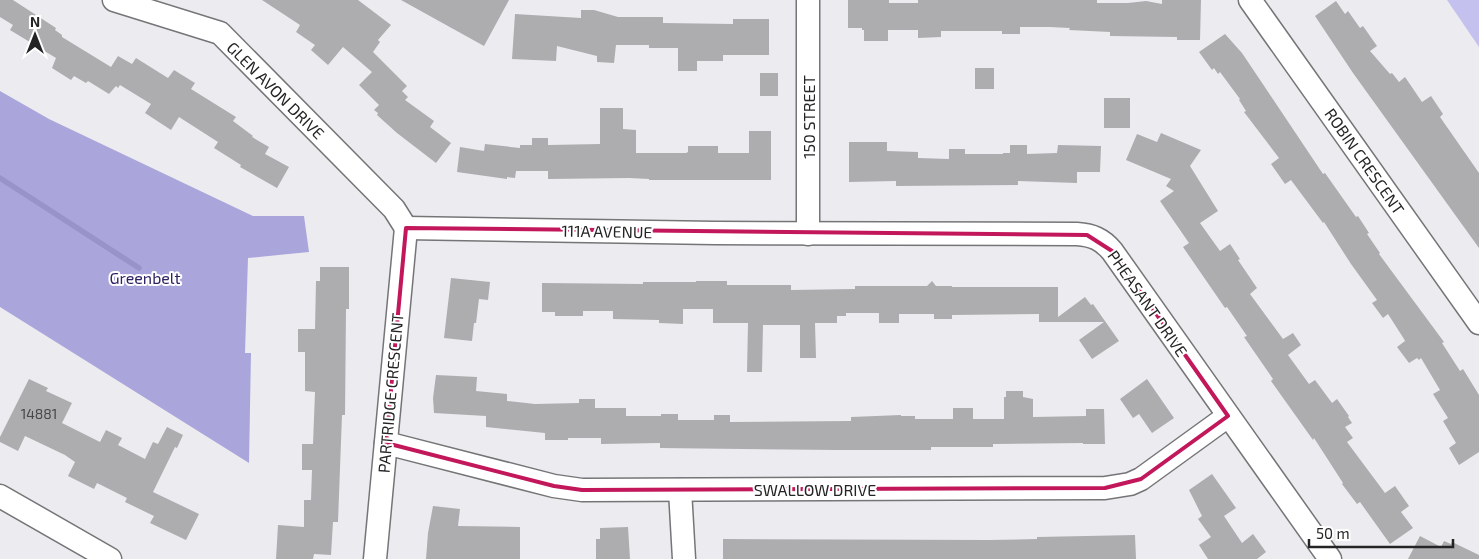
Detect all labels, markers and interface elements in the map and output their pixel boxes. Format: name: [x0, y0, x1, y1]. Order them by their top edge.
north arrow: [10, 10, 60, 60]
text: N: [30, 13, 40, 30]
street label: GLEN AVON DRIVE: [223, 37, 329, 143]
street label: 150 STREET: [799, 75, 818, 159]
street label: ROBIN CRESCENT: [1321, 104, 1409, 218]
street label: 111A AVENUE: [561, 221, 653, 241]
street label: PHEASANT DRIVE: [1104, 246, 1192, 360]
park label: Greenbelt: [109, 268, 181, 287]
street label: PARTRIDGE CRESCENT: [374, 312, 406, 474]
house number: 14881: [21, 405, 57, 422]
street label: SWALLOW DRIVE: [754, 480, 876, 499]
scale bar: [1309, 516, 1453, 548]
text: 50 m: [1316, 524, 1350, 542]

